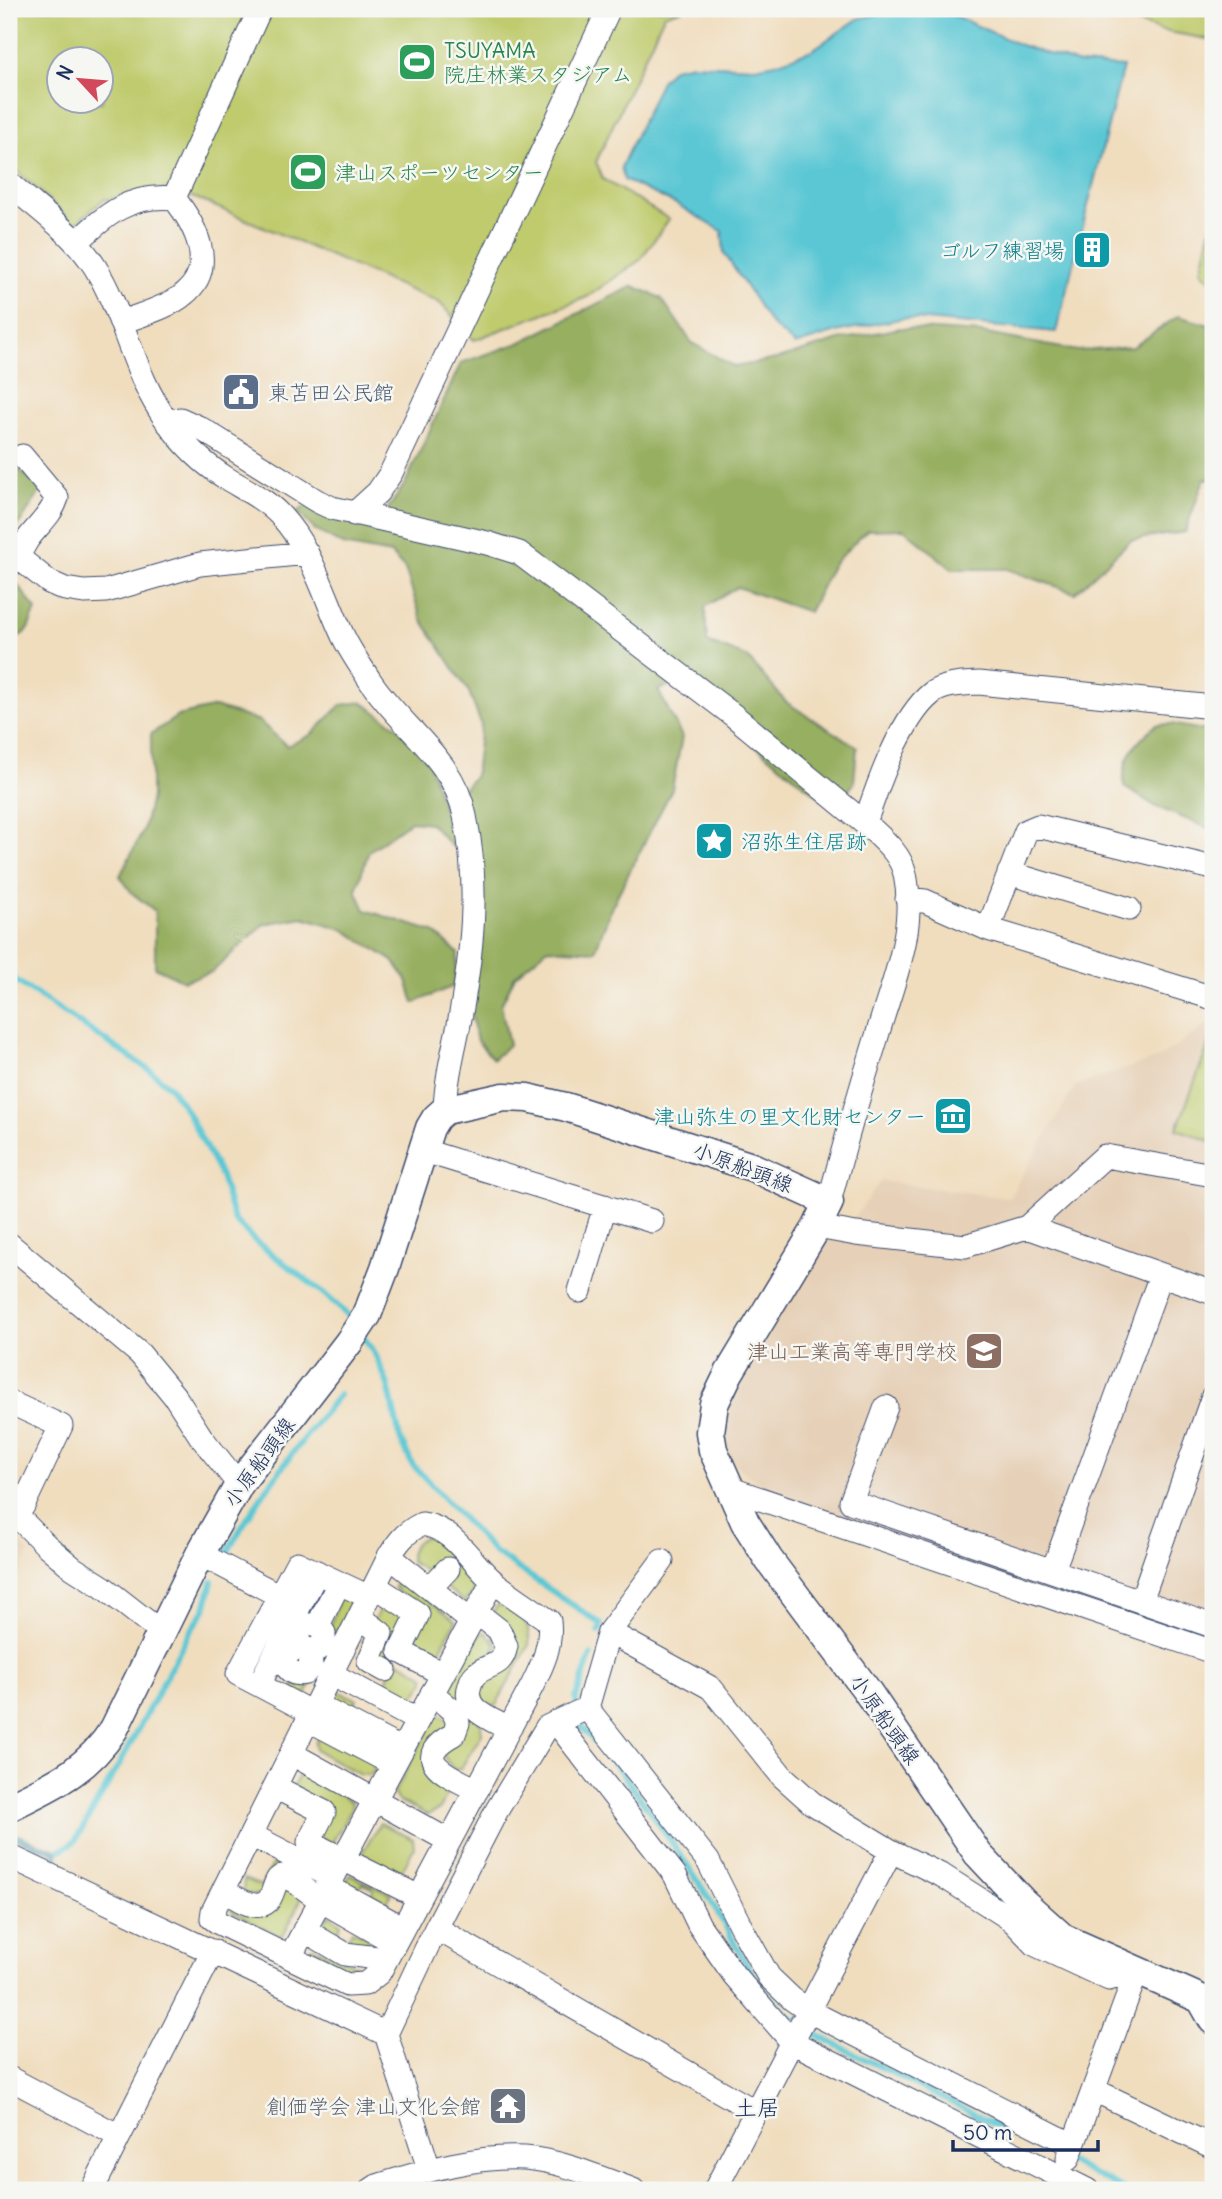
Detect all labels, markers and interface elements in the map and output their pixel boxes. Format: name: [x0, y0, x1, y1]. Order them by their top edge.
place label: TSUYAMA 院庄林業スタジアム: [444, 37, 633, 88]
sports icon: TSUYAMA 院庄林業スタジアム: [396, 41, 438, 83]
north arrow: [46, 46, 116, 116]
text: N: [51, 61, 78, 84]
sports icon: 津山スポーツセンター: [287, 151, 329, 193]
place label: 津山スポーツセンター: [335, 159, 544, 186]
building icon: ゴルフ練習場: [1071, 229, 1113, 271]
place label: ゴルフ練習場: [940, 237, 1065, 264]
public building icon: 東苫田公民館: [220, 371, 262, 413]
place label: 東苫田公民館: [268, 379, 394, 406]
place icon: 沼弥生住居跡: [693, 820, 735, 862]
place label: 沼弥生住居跡: [741, 828, 867, 855]
museum icon: 津山弥生の里文化財センター: [932, 1095, 974, 1137]
place label: 津山弥生の里文化財センター: [654, 1103, 926, 1130]
street label: 小原船頭線: [689, 1136, 797, 1198]
school or university icon: 津山工業高等専門学校: [963, 1330, 1005, 1372]
place label: 津山工業高等専門学校: [747, 1338, 957, 1365]
street label: 小原船頭線: [217, 1412, 301, 1512]
street label: 小原船頭線: [844, 1668, 926, 1770]
temple icon: 創価学会 津山文化会館: [487, 2085, 529, 2127]
place label: 創価学会 津山文化会館: [266, 2093, 481, 2120]
district label: 土居: [734, 2093, 780, 2122]
scale bar: [953, 2108, 1098, 2152]
text: 50 m: [963, 2119, 1012, 2146]

